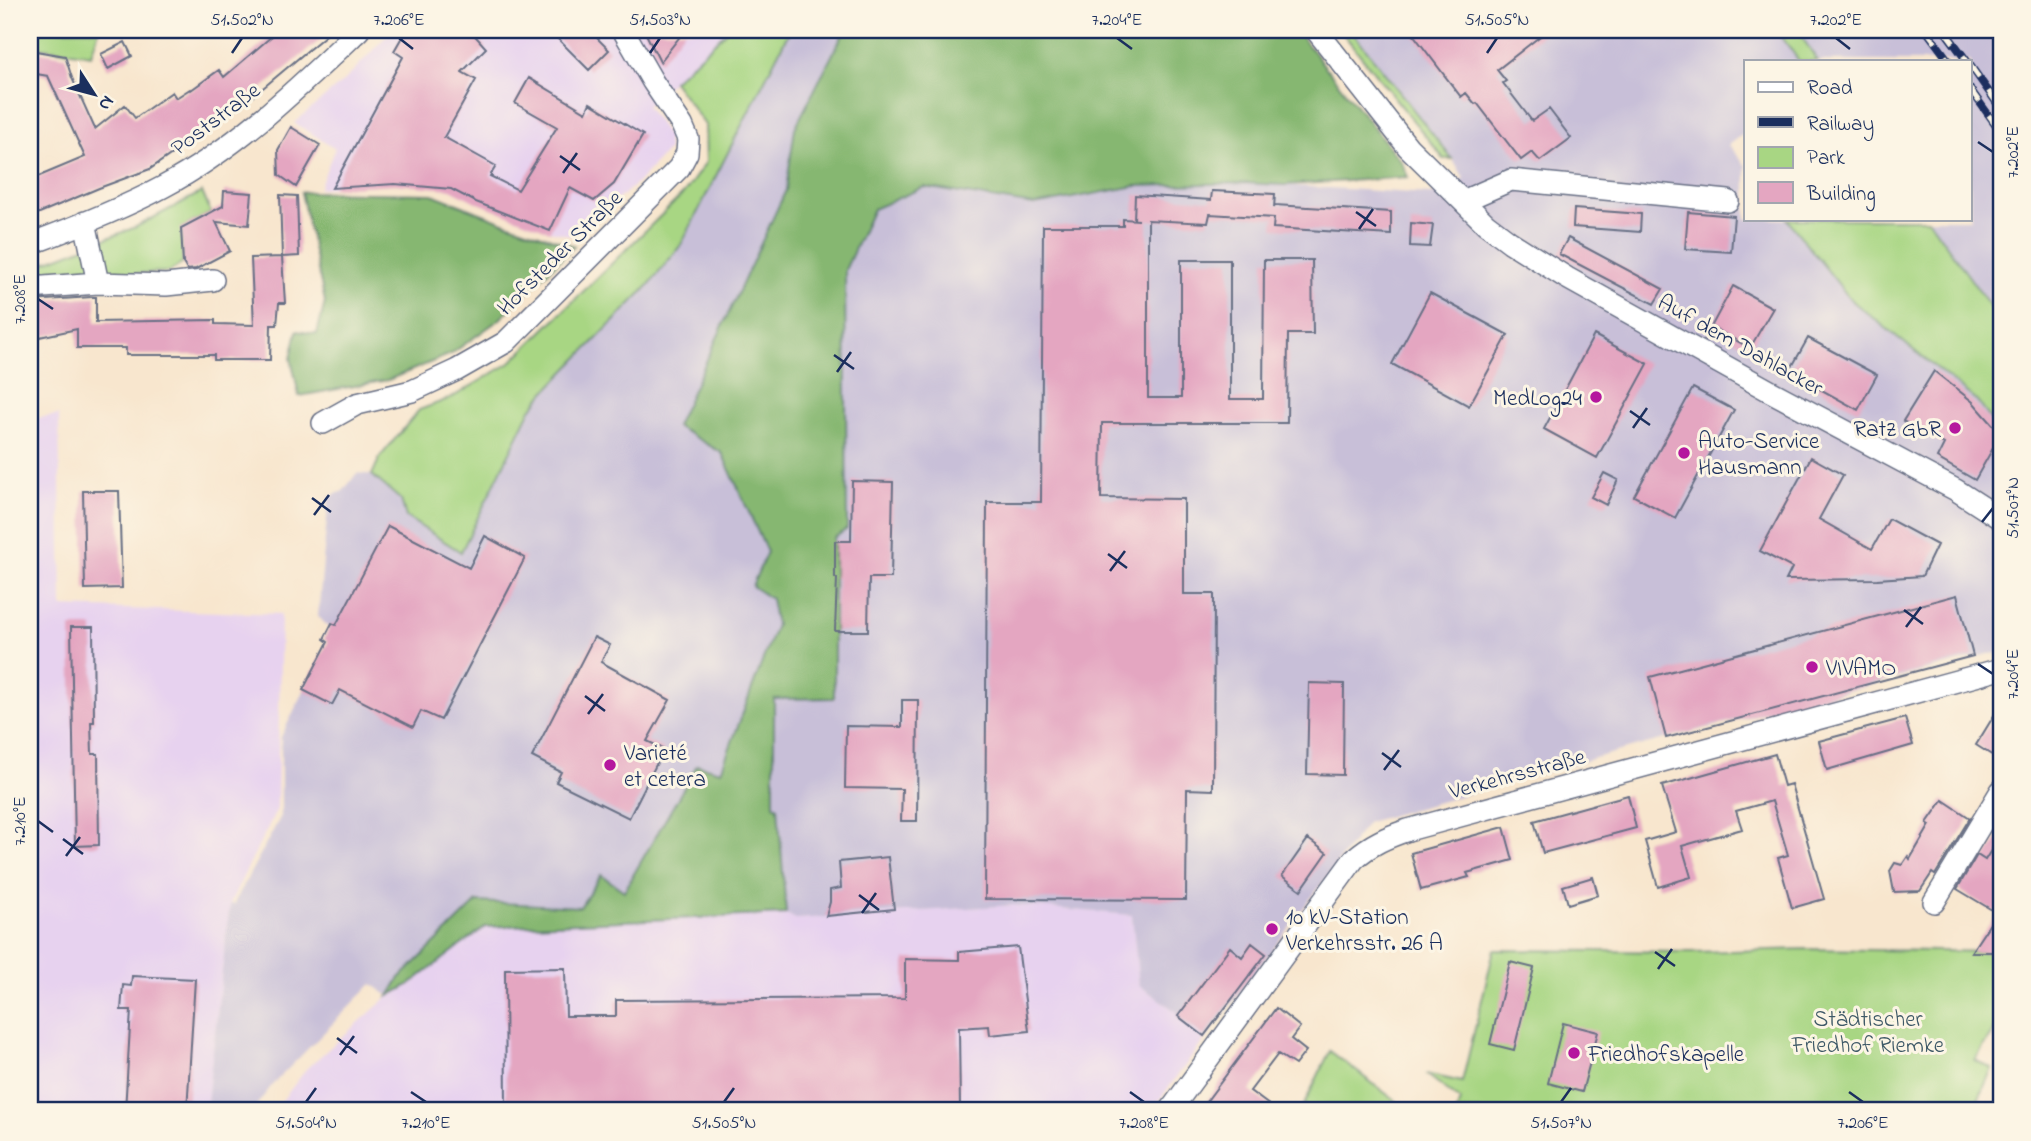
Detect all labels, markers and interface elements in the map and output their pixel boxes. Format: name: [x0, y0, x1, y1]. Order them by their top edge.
text: 51.502°N: [210, 8, 274, 34]
text: 7.206°E: [373, 8, 425, 34]
text: 51.503°N: [629, 8, 691, 34]
text: 7.204°E: [1092, 8, 1143, 34]
text: 51.505°N: [1464, 8, 1530, 34]
text: 7.202°E: [1810, 8, 1862, 34]
north arrow: [60, 60, 130, 130]
legend: [1744, 60, 1972, 220]
text: Road: [1807, 74, 1853, 104]
street label: Poststraße: [165, 75, 269, 165]
text: N: [91, 89, 120, 116]
text: Railway: [1807, 110, 1874, 142]
text: 7.202°E: [2001, 126, 2027, 178]
text: Park: [1807, 144, 1846, 174]
text: Building: [1806, 180, 1876, 212]
street label: Hofsteder Straße: [490, 183, 632, 324]
text: 7.208°E: [8, 274, 34, 324]
street label: Auf dem Dahlacker: [1651, 287, 1829, 406]
place label: MedLog24: [1493, 383, 1583, 417]
marker: MedLog24: [1588, 389, 1604, 405]
place label: Ratz GbR: [1853, 414, 1941, 447]
marker: Ratz GbR: [1947, 420, 1963, 436]
place label: Auto-Service Hausmann: [1698, 426, 1820, 485]
marker: Auto-Service Hausmann: [1676, 445, 1692, 461]
text: 51.507°N: [2001, 477, 2027, 539]
text: 7.204°E: [2001, 648, 2027, 699]
place label: VIVAMO: [1825, 653, 1896, 686]
marker: VIVAMO: [1804, 659, 1820, 675]
place label: Varieté et cetera: [623, 738, 706, 797]
street label: Verkehrsstraße: [1445, 741, 1590, 810]
marker: Varieté et cetera: [602, 757, 618, 773]
text: 7.210°E: [8, 796, 34, 846]
place label: 10 kV-Station Verkehrsstr. 26 A: [1285, 902, 1443, 961]
marker: 10 kV-Station Verkehrsstr. 26 A: [1264, 921, 1280, 937]
park label: Städtischer Friedhof Riemke: [1791, 1004, 1945, 1063]
place label: Friedhofskapelle: [1587, 1039, 1745, 1072]
marker: Friedhofskapelle: [1566, 1045, 1582, 1061]
text: 51.504°N: [275, 1111, 337, 1137]
text: 7.210°E: [401, 1111, 451, 1137]
text: 51.505°N: [691, 1111, 757, 1137]
text: 7.208°E: [1119, 1111, 1169, 1137]
text: 51.507°N: [1530, 1111, 1592, 1137]
text: 7.206°E: [1837, 1111, 1889, 1137]

